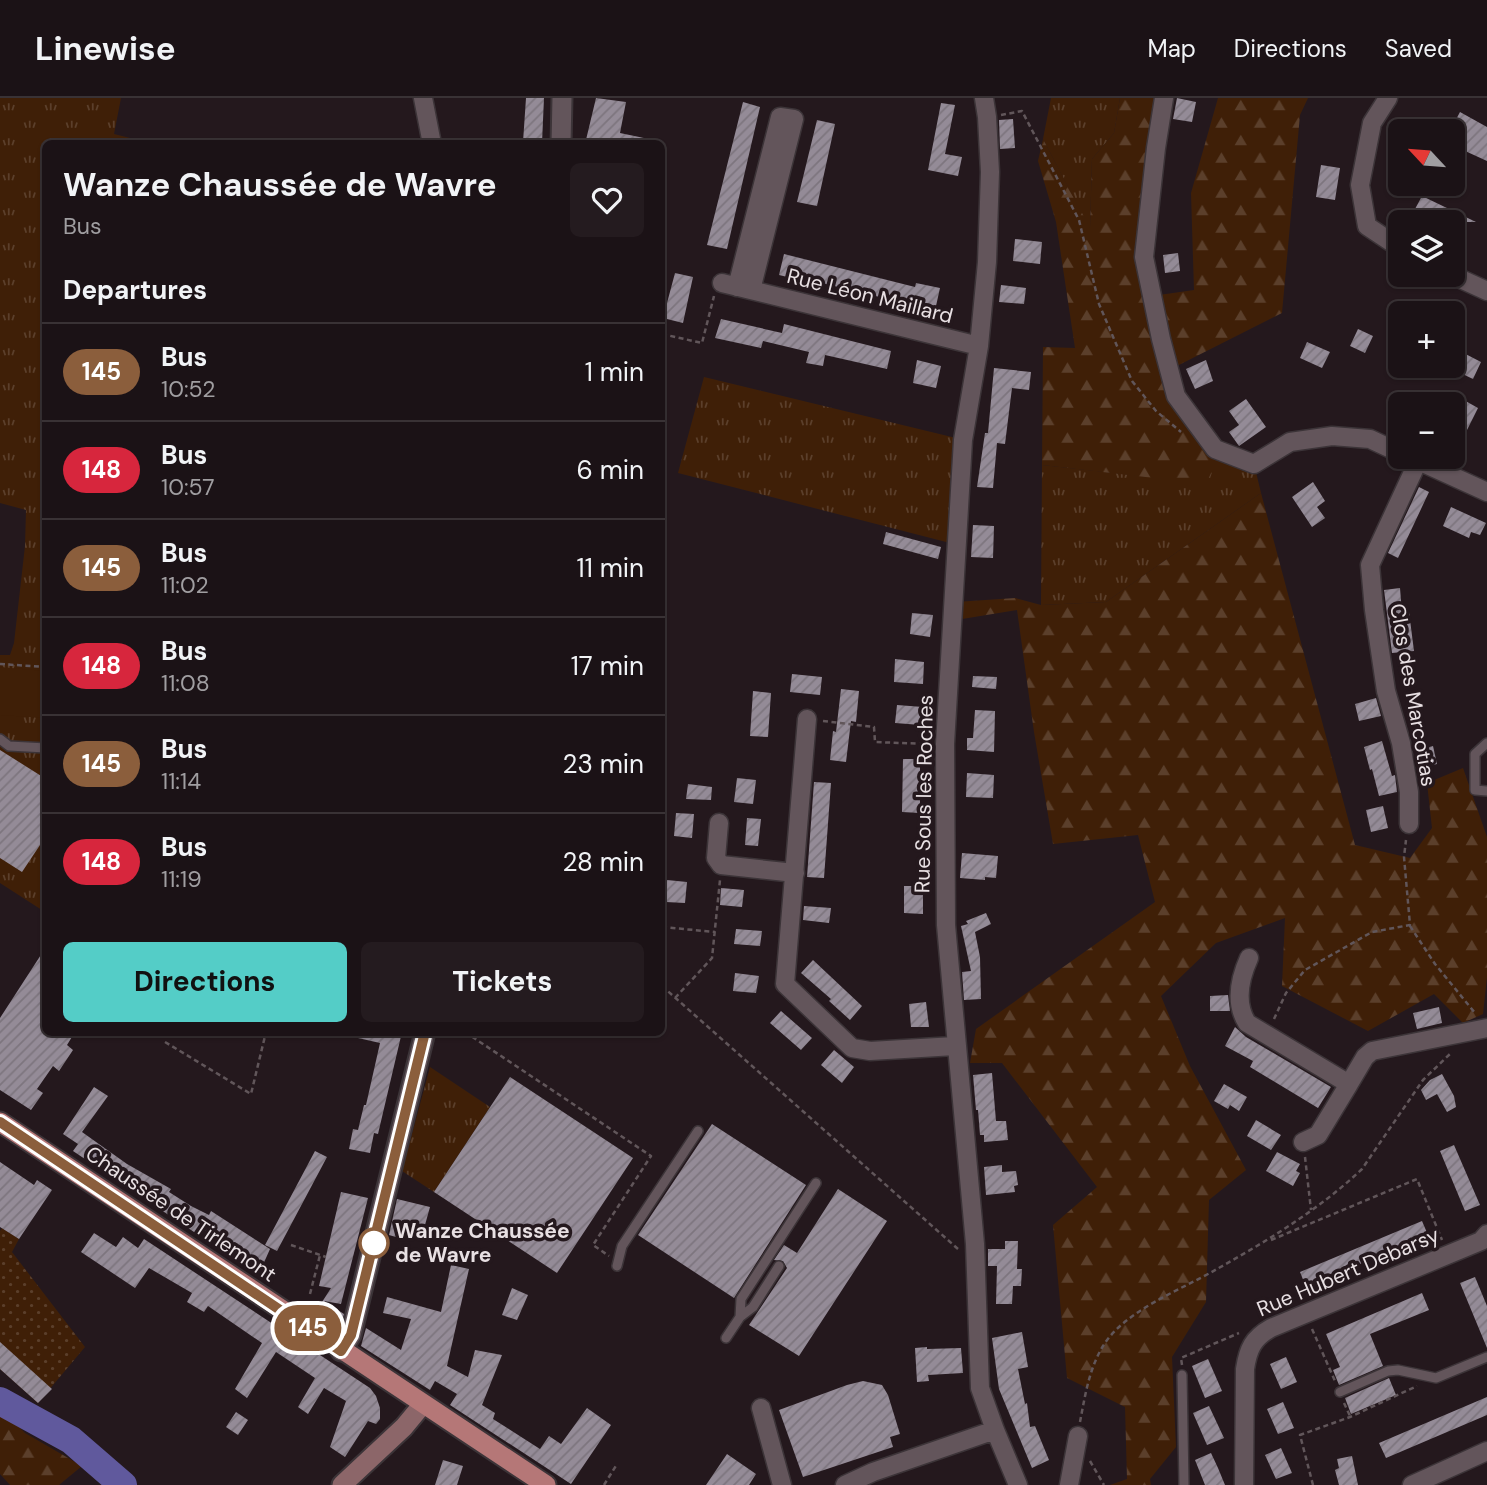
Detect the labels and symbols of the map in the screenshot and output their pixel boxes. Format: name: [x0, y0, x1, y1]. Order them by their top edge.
north arrow: [1388, 119, 1465, 196]
street label: Rue Léon Maillard: [784, 262, 956, 330]
street label: Clos des Marcotias: [1383, 601, 1443, 789]
street label: Rue Sous les Roches: [908, 695, 940, 893]
street label: Chaussée de Tirlemont: [80, 1140, 282, 1288]
place label: Wanze Chaussée de Wavre: [395, 1217, 570, 1269]
street label: Rue Hubert Debarsy: [1253, 1221, 1444, 1323]
marker: Wanze Chaussée de Wavre: [359, 1228, 389, 1258]
line badge: 145: [268, 1305, 348, 1351]

